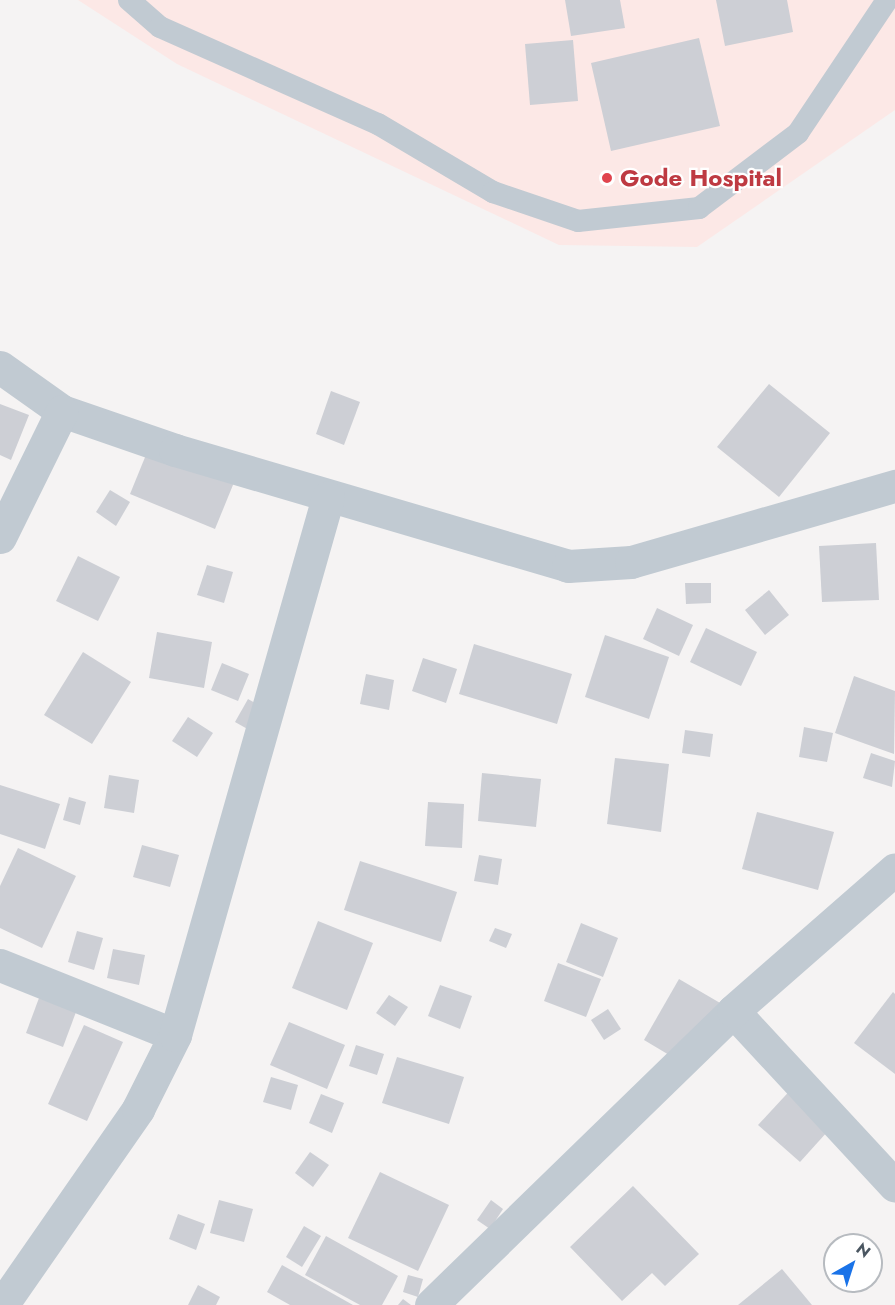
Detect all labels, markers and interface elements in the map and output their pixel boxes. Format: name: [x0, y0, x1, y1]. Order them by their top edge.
place label: Gode Hospital: [620, 164, 782, 192]
marker: Gode Hospital: [598, 169, 616, 187]
north arrow: [823, 1233, 883, 1293]
text: N: [851, 1237, 876, 1263]

